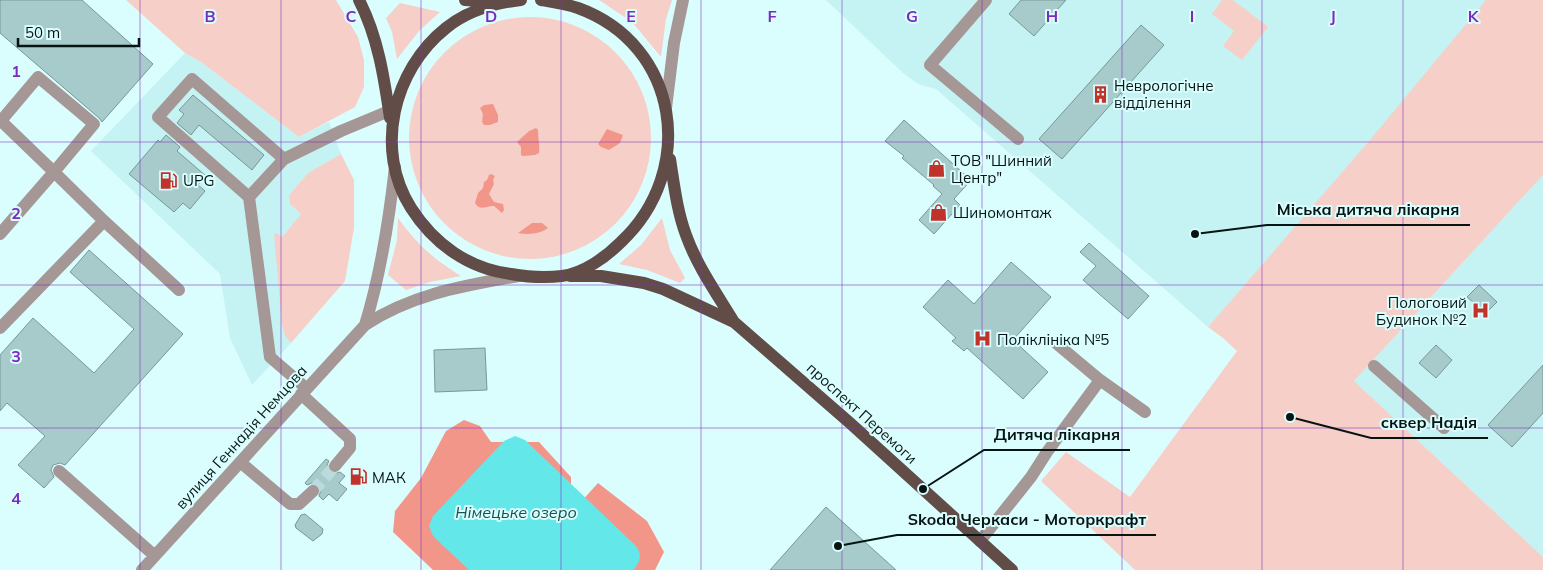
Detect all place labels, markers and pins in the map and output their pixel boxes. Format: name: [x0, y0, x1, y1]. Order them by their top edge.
place label: Неврологічне відділення: [1114, 76, 1214, 112]
building icon: Неврологічне відділення: [1090, 84, 1110, 104]
place label: ТОВ "Шинний Центр": [951, 151, 1052, 187]
shop icon: ТОВ "Шинний Центр": [927, 159, 947, 179]
fuel station icon: UPG: [159, 170, 179, 190]
place label: UPG: [183, 171, 215, 190]
callout: Міська дитяча лікарня: [1267, 194, 1470, 225]
shop icon: Шиномонтаж: [929, 202, 949, 222]
place label: Шиномонтаж: [953, 203, 1053, 222]
place label: Пологовий Будинок №2: [1376, 293, 1467, 329]
hospital icon: Пологовий Будинок №2: [1471, 301, 1491, 321]
hospital icon: Поліклініка №5: [973, 329, 993, 349]
place label: Поліклініка №5: [997, 330, 1109, 349]
callout: сквер Надія: [1371, 407, 1488, 438]
callout: Дитяча лікарня: [984, 419, 1130, 450]
fuel station icon: МАК: [348, 467, 368, 487]
place label: МАК: [372, 468, 406, 487]
callout: Skoda Черкаси - Моторкрафт: [897, 504, 1156, 535]

